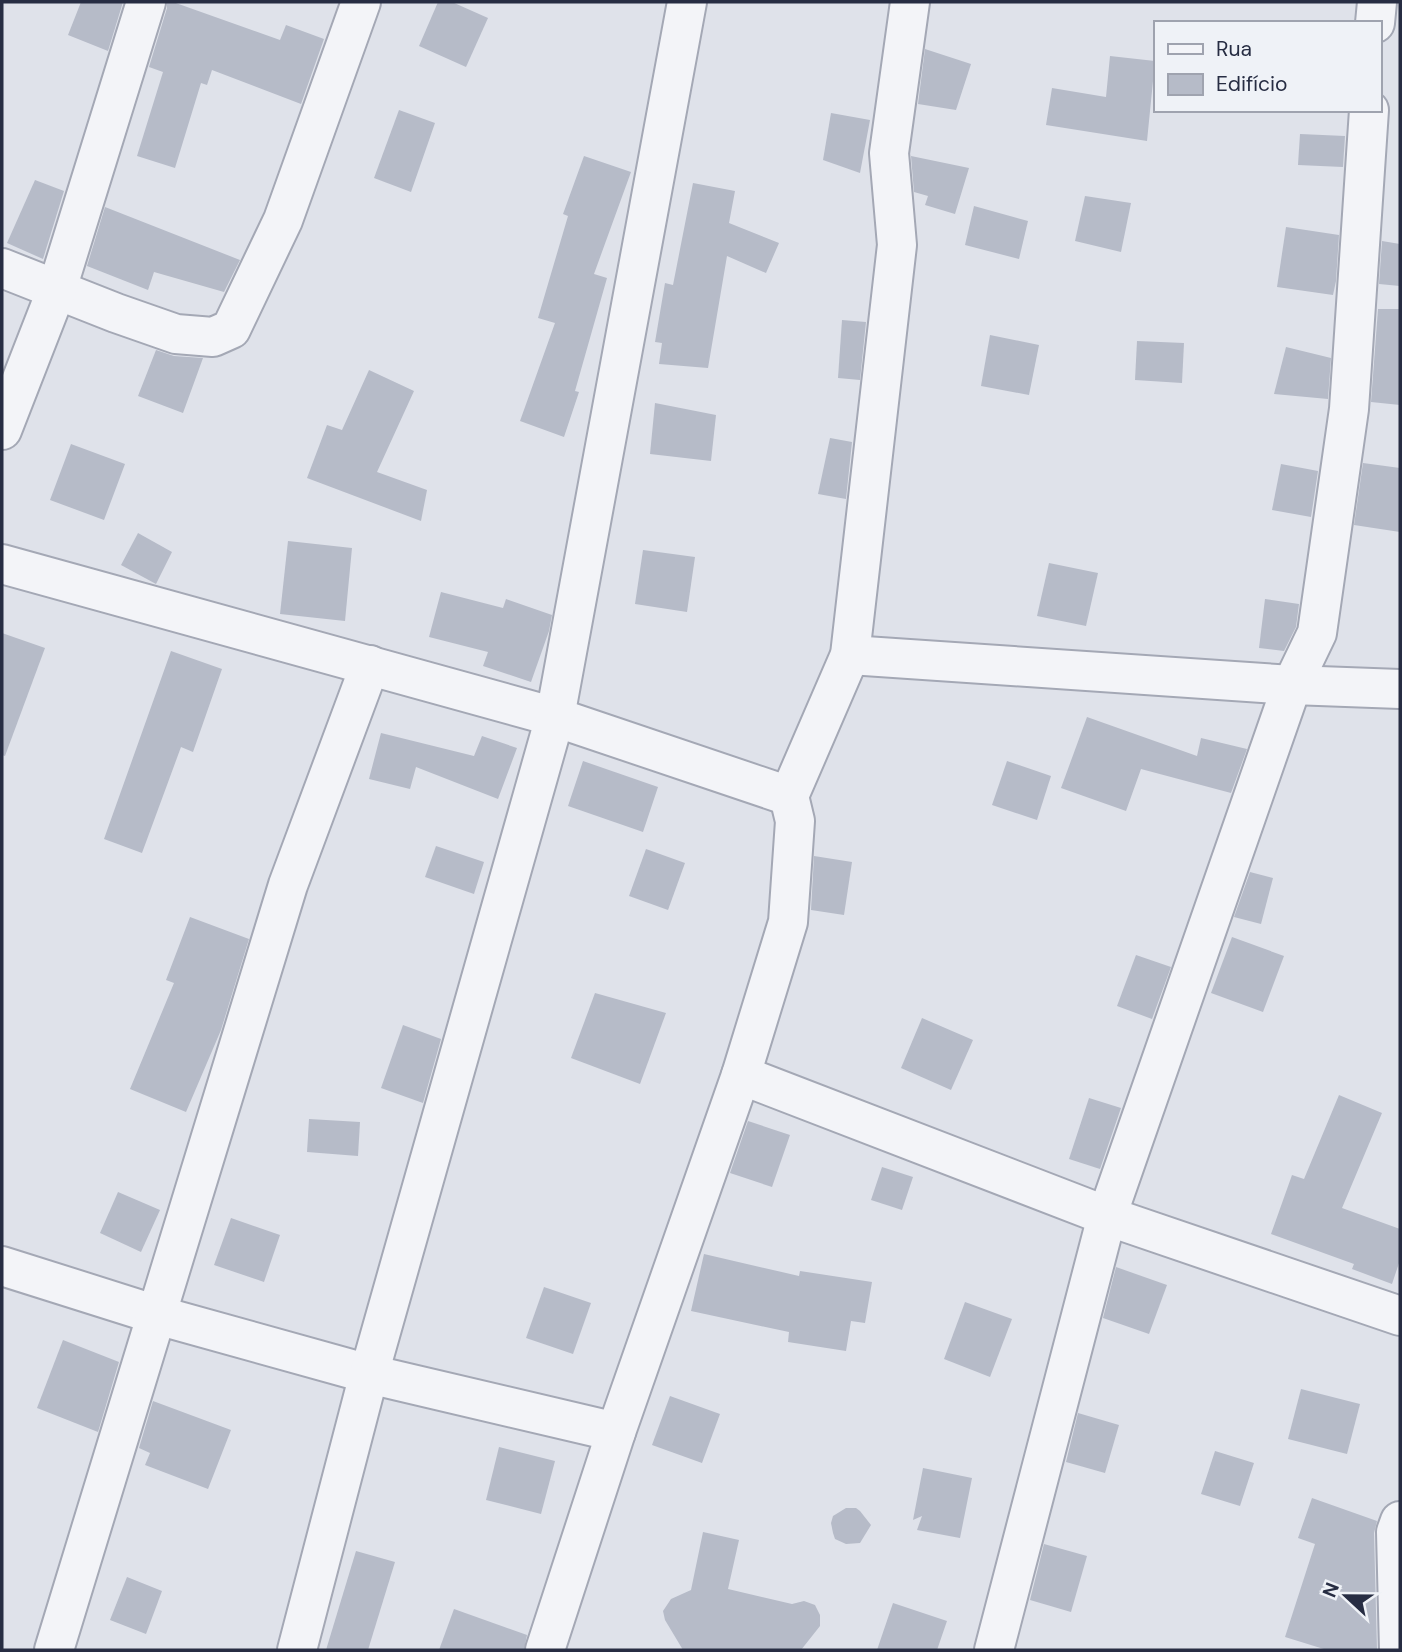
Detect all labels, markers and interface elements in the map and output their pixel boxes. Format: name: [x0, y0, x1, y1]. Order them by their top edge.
legend: [1154, 21, 1381, 112]
text: Rua: [1216, 35, 1252, 63]
text: Edifício: [1216, 70, 1287, 98]
north arrow: [1311, 1561, 1381, 1631]
text: N: [1317, 1579, 1345, 1601]

